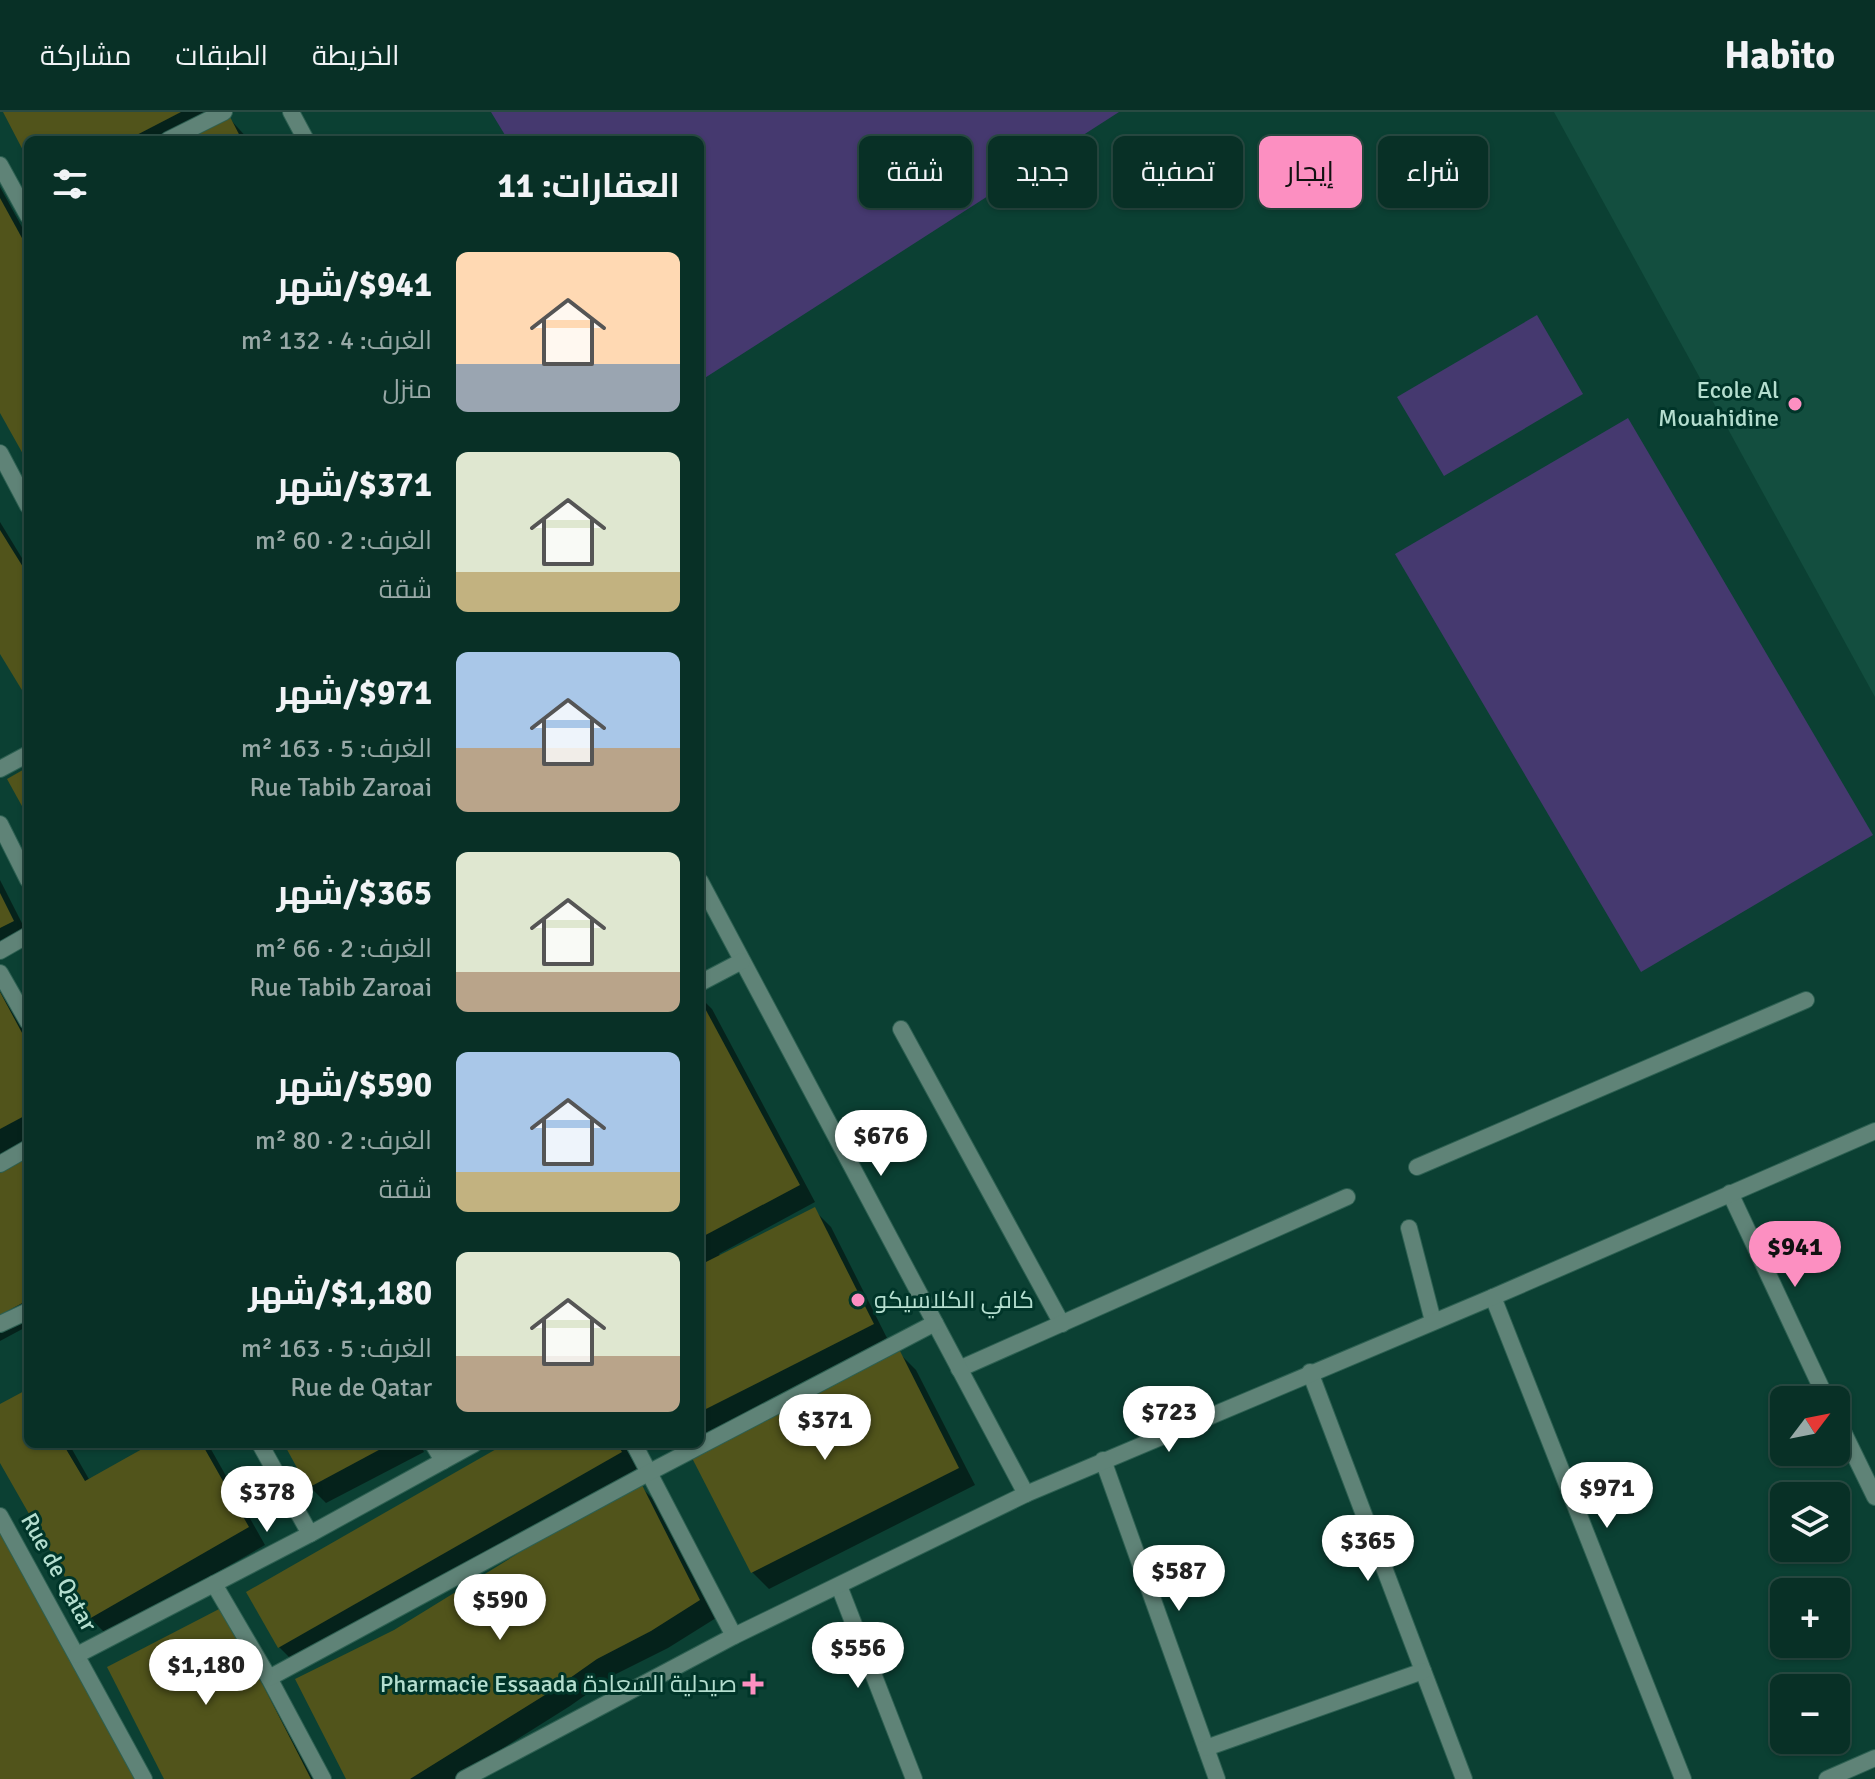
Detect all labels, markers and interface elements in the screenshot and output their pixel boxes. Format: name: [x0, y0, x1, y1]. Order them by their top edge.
text: Habito: [1724, 32, 1835, 79]
text: مشاركة: [40, 39, 131, 73]
text: الطبقات: [175, 39, 268, 73]
text: الخريطة: [312, 39, 399, 73]
chip: شقة: [859, 136, 972, 208]
chip: جديد: [988, 136, 1097, 208]
chip: تصفية: [1113, 136, 1243, 208]
chip: إيجار: [1259, 136, 1362, 208]
chip: شراء: [1378, 136, 1488, 208]
icon: filters: [48, 162, 92, 206]
text: العقارات: 11: [497, 165, 680, 207]
text: $941/شهر: [277, 264, 432, 306]
icon: home: [520, 284, 616, 380]
text: الغرف: 4 · 132 m²: [241, 325, 432, 357]
text: منزل: [383, 374, 432, 406]
place label: Ecole Al Mouahidine: [1658, 375, 1779, 433]
marker: Ecole Al Mouahidine: [1786, 395, 1804, 413]
text: $371/شهر: [277, 464, 432, 506]
icon: home: [520, 484, 616, 580]
text: الغرف: 2 · 60 m²: [255, 525, 432, 557]
text: شقة: [379, 574, 432, 606]
text: $971/شهر: [277, 672, 432, 714]
icon: home: [520, 684, 616, 780]
text: الغرف: 5 · 163 m²: [241, 733, 432, 765]
text: Rue Tabib Zaroai: [250, 772, 432, 804]
text: $365/شهر: [277, 872, 432, 914]
icon: home: [520, 884, 616, 980]
text: الغرف: 2 · 66 m²: [255, 933, 432, 965]
text: Rue Tabib Zaroai: [250, 972, 432, 1004]
text: $590/شهر: [277, 1064, 432, 1106]
icon: home: [520, 1084, 616, 1180]
pin: $676: [834, 1110, 928, 1178]
text: $676: [853, 1120, 909, 1152]
text: الغرف: 2 · 80 m²: [255, 1125, 432, 1157]
text: شقة: [379, 1174, 432, 1206]
pin: $941: [1748, 1221, 1842, 1289]
text: $941: [1767, 1231, 1823, 1263]
text: $1,180/شهر: [248, 1272, 432, 1314]
icon: home: [520, 1284, 616, 1380]
place label: كافي الكلاسيكو: [874, 1285, 1034, 1319]
marker: كافي الكلاسيكو: [849, 1291, 867, 1309]
text: الغرف: 5 · 163 m²: [241, 1333, 432, 1365]
text: Rue de Qatar: [290, 1372, 432, 1404]
pin: $723: [1122, 1386, 1216, 1454]
north arrow: [1770, 1386, 1850, 1466]
map controls: [1770, 1386, 1850, 1754]
pin: $371: [778, 1394, 872, 1462]
text: $723: [1141, 1396, 1197, 1428]
text: $371: [797, 1404, 853, 1436]
pin: $971: [1560, 1462, 1654, 1530]
pin: $378: [220, 1466, 314, 1534]
text: $971: [1579, 1472, 1635, 1504]
text: $378: [239, 1476, 295, 1508]
button: layers: [1770, 1482, 1850, 1562]
street label: Rue de Qatar: [14, 1507, 104, 1637]
pin: $365: [1321, 1515, 1415, 1583]
text: $365: [1340, 1525, 1396, 1557]
pin: $587: [1132, 1545, 1226, 1613]
text: $587: [1151, 1555, 1207, 1587]
pin: $590: [453, 1574, 547, 1642]
button: +: [1770, 1578, 1850, 1658]
text: $590: [472, 1584, 528, 1616]
pin: $556: [811, 1622, 905, 1690]
text: $556: [830, 1632, 886, 1664]
pin: $1,180: [141, 1639, 271, 1707]
text: $1,180: [167, 1649, 245, 1681]
place label: Pharmacie Essaada صيدلية السعادة: [380, 1669, 737, 1699]
button: −: [1770, 1674, 1850, 1754]
marker: Pharmacie Essaada صيدلية السعادة: [744, 1675, 762, 1693]

